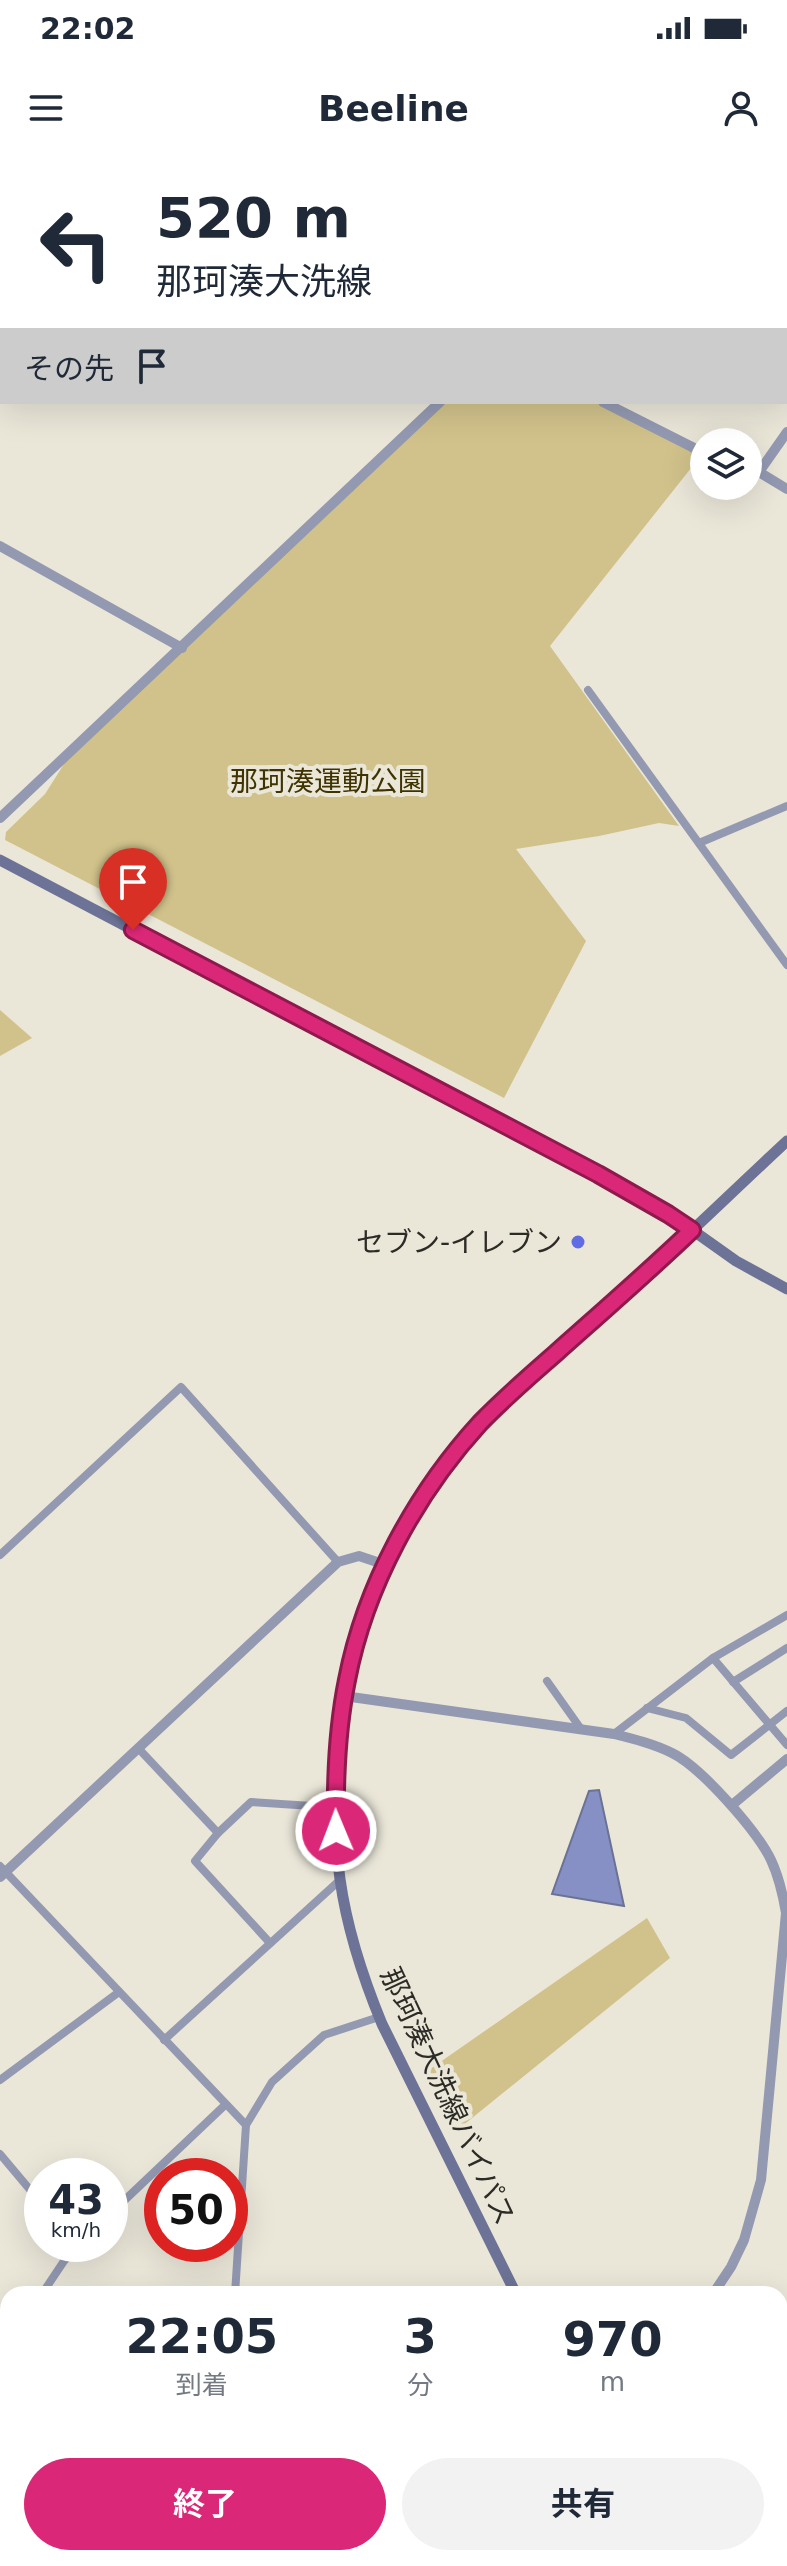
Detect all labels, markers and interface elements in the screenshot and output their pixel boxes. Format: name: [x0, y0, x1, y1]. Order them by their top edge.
text: 22:02: [40, 11, 136, 46]
icon: menu: [24, 86, 68, 130]
icon: person: [719, 86, 763, 130]
text: Beeline: [318, 88, 469, 129]
text: 520 m: [156, 185, 351, 250]
icon: left: [24, 192, 128, 296]
text: 那珂湊大洗線: [156, 261, 372, 302]
icon: arrive: [130, 344, 174, 388]
text: その先: [24, 351, 114, 386]
map controls: [690, 428, 762, 500]
button: layers: [690, 428, 762, 500]
park label: 那珂湊運動公園: [230, 765, 426, 798]
pin: [99, 848, 167, 930]
icon: arrive: [111, 860, 155, 904]
place label: セブン-イレブン: [356, 1226, 562, 1259]
marker: セブン-イレブン: [569, 1233, 587, 1251]
position arrow: [294, 1789, 378, 1873]
street label: 那珂湊大洗線バイパス: [374, 1963, 522, 2230]
speed limit sign: 50: [144, 2158, 248, 2262]
text: 43: [48, 2177, 104, 2223]
text: km/h: [51, 2218, 101, 2242]
text: 22:05: [125, 2308, 278, 2364]
text: 3: [404, 2308, 437, 2364]
text: 970: [562, 2311, 663, 2367]
text: m: [600, 2367, 625, 2397]
text: 到着: [176, 2370, 228, 2400]
text: 分: [407, 2370, 433, 2400]
button: 終了: [24, 2458, 386, 2550]
button: 共有: [402, 2458, 764, 2550]

